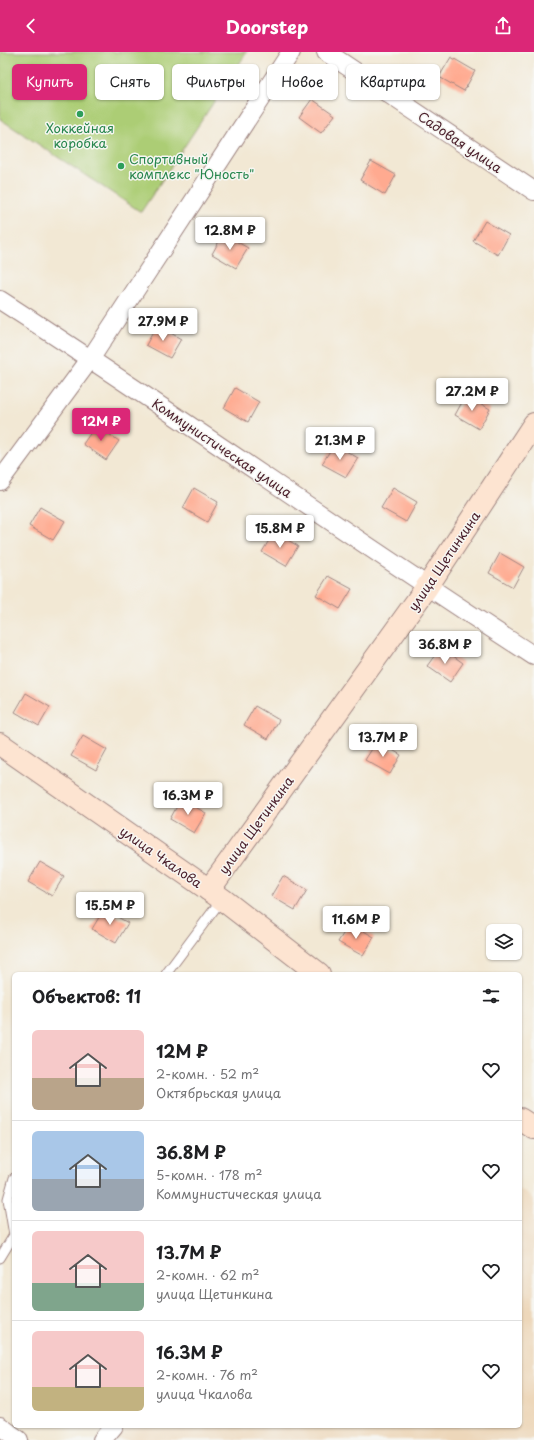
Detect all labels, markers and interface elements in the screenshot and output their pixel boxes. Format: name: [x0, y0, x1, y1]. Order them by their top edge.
text: Doorstep: [226, 13, 308, 40]
icon: back: [20, 15, 42, 37]
icon: share: [492, 15, 514, 37]
chip: Купить: [12, 64, 87, 100]
chip: Снять: [95, 64, 164, 100]
chip: Фильтры: [172, 64, 259, 100]
chip: Новое: [267, 64, 338, 100]
chip: Квартира: [346, 64, 440, 100]
street label: Садовая улица: [414, 106, 507, 177]
marker: Хоккейная коробка: [75, 109, 85, 119]
place label: Хоккейная коробка: [46, 118, 114, 152]
place label: Спортивный комплекс "Юность": [129, 149, 254, 183]
marker: Спортивный комплекс "Юность": [116, 161, 126, 171]
pin: 12.8M ₽: [193, 217, 267, 251]
text: 12.8M ₽: [204, 220, 256, 239]
pin: 27.9M ₽: [126, 308, 200, 342]
text: 27.9M ₽: [137, 311, 189, 330]
pin: 27.2M ₽: [435, 378, 509, 412]
text: 27.2M ₽: [445, 381, 499, 400]
street label: Коммунистическая улица: [148, 393, 297, 502]
pin: 12M ₽: [73, 408, 129, 442]
text: 12M ₽: [81, 411, 121, 430]
pin: 21.3M ₽: [303, 427, 377, 461]
text: 21.3M ₽: [315, 430, 365, 449]
street label: улица Щетинкина: [403, 506, 485, 614]
pin: 15.8M ₽: [243, 515, 317, 549]
text: 15.8M ₽: [255, 518, 305, 537]
pin: 36.8M ₽: [408, 631, 482, 665]
text: 36.8M ₽: [418, 634, 472, 653]
pin: 13.7M ₽: [346, 724, 420, 758]
text: 13.7M ₽: [358, 727, 408, 746]
street label: улица Щетинкина: [214, 771, 298, 878]
pin: 16.3M ₽: [151, 782, 225, 816]
text: 16.3M ₽: [163, 785, 214, 804]
street label: улица Чкалова: [116, 821, 207, 893]
pin: 15.5M ₽: [73, 892, 147, 926]
text: 15.5M ₽: [85, 895, 135, 914]
pin: 11.6M ₽: [319, 906, 393, 940]
text: 11.6M ₽: [332, 909, 380, 928]
map controls: [486, 924, 522, 960]
button: layers: [486, 924, 522, 960]
text: Объектов: 11: [32, 983, 141, 1009]
icon: filters: [480, 985, 502, 1007]
text: 12M ₽: [156, 1038, 208, 1064]
icon: home: [64, 1046, 112, 1094]
icon: heart: [480, 1059, 502, 1081]
text: 2-комн. · 52 m²: [156, 1064, 259, 1083]
text: Октябрьская улица: [156, 1083, 281, 1102]
text: 36.8M ₽: [156, 1139, 226, 1165]
icon: home: [64, 1147, 112, 1195]
icon: heart: [480, 1160, 502, 1182]
text: 5-комн. · 178 m²: [156, 1165, 262, 1184]
text: Коммунистическая улица: [156, 1184, 321, 1203]
text: 13.7M ₽: [156, 1239, 221, 1265]
icon: home: [64, 1247, 112, 1295]
icon: heart: [480, 1260, 502, 1282]
text: 2-комн. · 62 m²: [156, 1265, 260, 1284]
text: улица Щетинкина: [156, 1284, 273, 1303]
text: 16.3M ₽: [156, 1339, 223, 1365]
icon: home: [64, 1347, 112, 1395]
icon: heart: [480, 1360, 502, 1382]
text: 2-комн. · 76 m²: [156, 1365, 258, 1384]
text: улица Чкалова: [156, 1384, 252, 1403]

